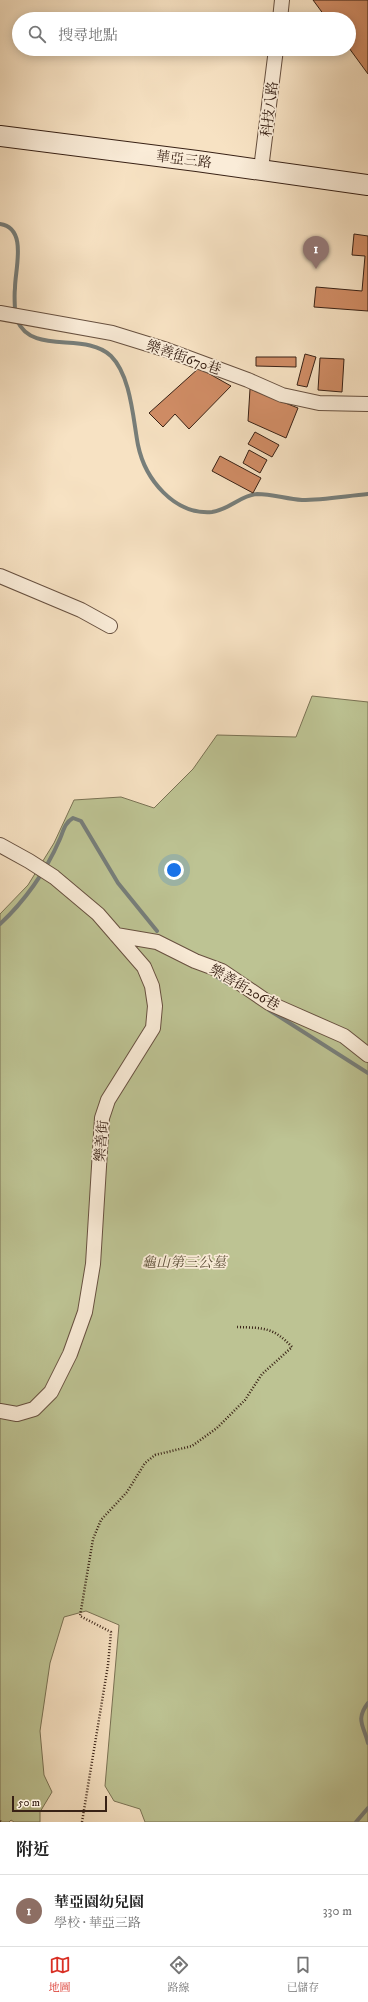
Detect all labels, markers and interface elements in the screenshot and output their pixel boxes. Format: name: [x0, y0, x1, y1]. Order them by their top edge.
search box: [12, 12, 356, 56]
icon: search: [26, 23, 48, 45]
text: 搜尋地點: [58, 26, 118, 45]
street label: 科技八路: [258, 80, 282, 138]
street label: 華亞三路: [155, 148, 213, 172]
pin: 1: [303, 236, 329, 269]
street label: 樂善街670巷: [144, 337, 224, 379]
your location: [164, 860, 184, 880]
street label: 樂善街206巷: [206, 961, 283, 1015]
street label: 樂善街: [91, 1119, 113, 1163]
park label: 龜山第三公墓: [142, 1254, 228, 1272]
scale bar: [12, 1794, 107, 1813]
text: 50 m: [18, 1796, 40, 1810]
text: 附近: [16, 1839, 50, 1861]
text: 華亞園幼兒園: [54, 1893, 144, 1912]
text: 1: [27, 1903, 31, 1919]
text: 330 m: [323, 1903, 352, 1919]
text: 學校 · 華亞三路: [54, 1915, 141, 1931]
tab: 地圖: [49, 1954, 71, 1995]
tab: 路線: [168, 1954, 190, 1995]
tab: 已儲存: [287, 1954, 320, 1995]

